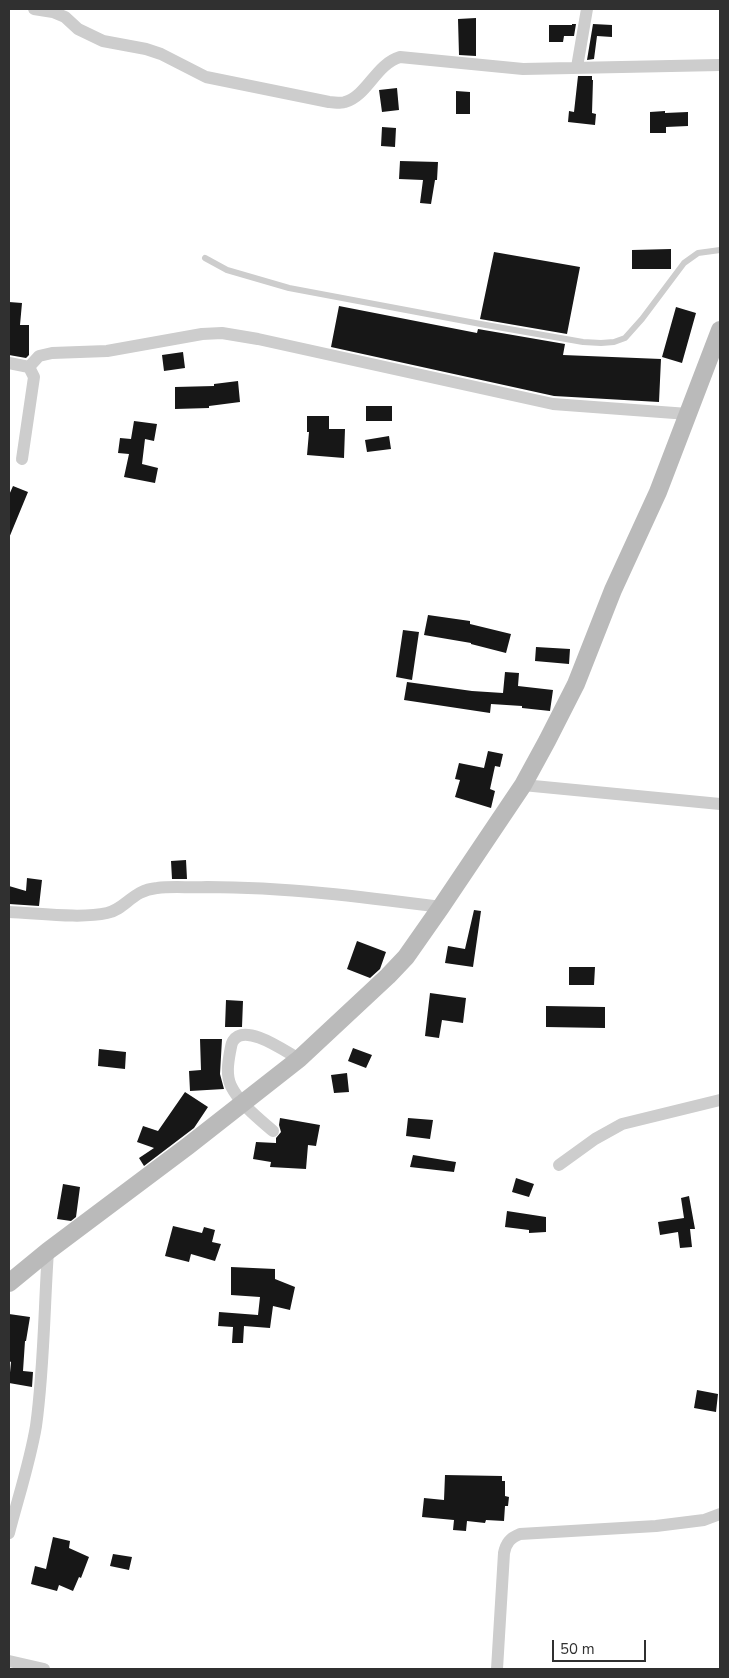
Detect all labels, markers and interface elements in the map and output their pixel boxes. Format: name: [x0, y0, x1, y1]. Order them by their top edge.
scale bar: [554, 1630, 648, 1662]
text: 50 m: [560, 1639, 595, 1659]

